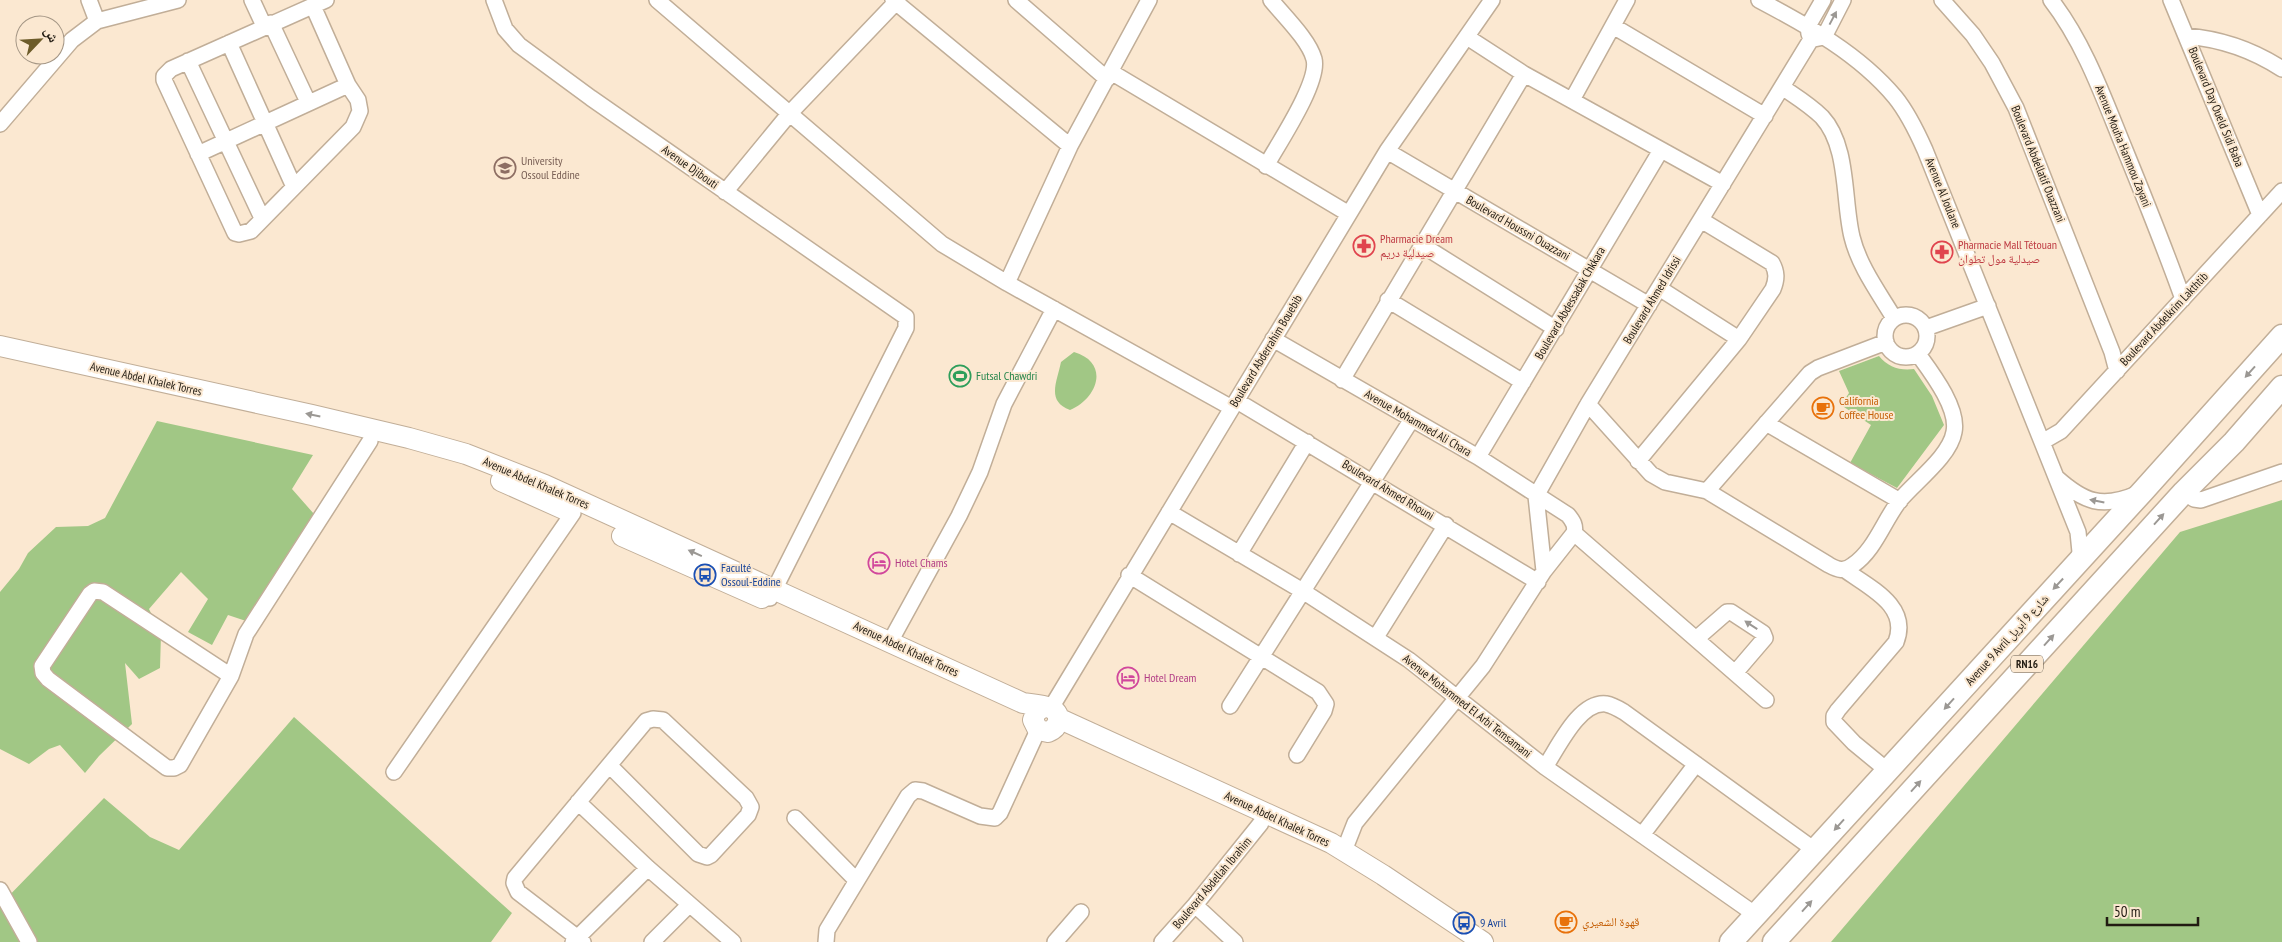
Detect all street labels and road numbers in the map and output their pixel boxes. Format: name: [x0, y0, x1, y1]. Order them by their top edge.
street label: Boulevard Day Oueld Sidi Baba: [2186, 45, 2247, 169]
street label: Avenue Mouha Hammou Zayani: [2092, 83, 2155, 209]
street label: Boulevard Abdellatif Ouazzani: [2008, 103, 2069, 224]
street label: Avenue Djibouti: [659, 142, 722, 192]
street label: Avenue Al Joulane: [1923, 155, 1964, 230]
street label: Boulevard Houssni Ouazzani: [1464, 192, 1573, 263]
street label: Boulevard Abdessadak Chkkara: [1531, 244, 1608, 362]
street label: Boulevard Ahmed Idrissi: [1619, 253, 1684, 346]
street label: Boulevard Abdelkrim Lakthtib: [2116, 269, 2211, 369]
street label: Boulevard Abderrahim Bouebib: [1226, 292, 1305, 410]
street label: Avenue Abdel Khalek Torres: [89, 358, 203, 399]
street label: Avenue Mohammed Ali Chara: [1362, 386, 1475, 459]
street label: Avenue Abdel Khalek Torres: [481, 453, 592, 512]
street label: Boulevard Ahmed Rhouni: [1340, 456, 1437, 523]
street label: Avenue 9 Avril شارع 9 أبريل: [1962, 591, 2052, 689]
street label: Avenue Abdel Khalek Torres: [851, 618, 961, 679]
street label: Avenue Mohammed El Arbi Temsamani: [1400, 651, 1535, 761]
road number: RN16: [2011, 656, 2043, 672]
street label: Avenue Abdel Khalek Torres: [1222, 788, 1332, 849]
street label: Boulevard Abdellah Ibrahim: [1169, 834, 1254, 931]

